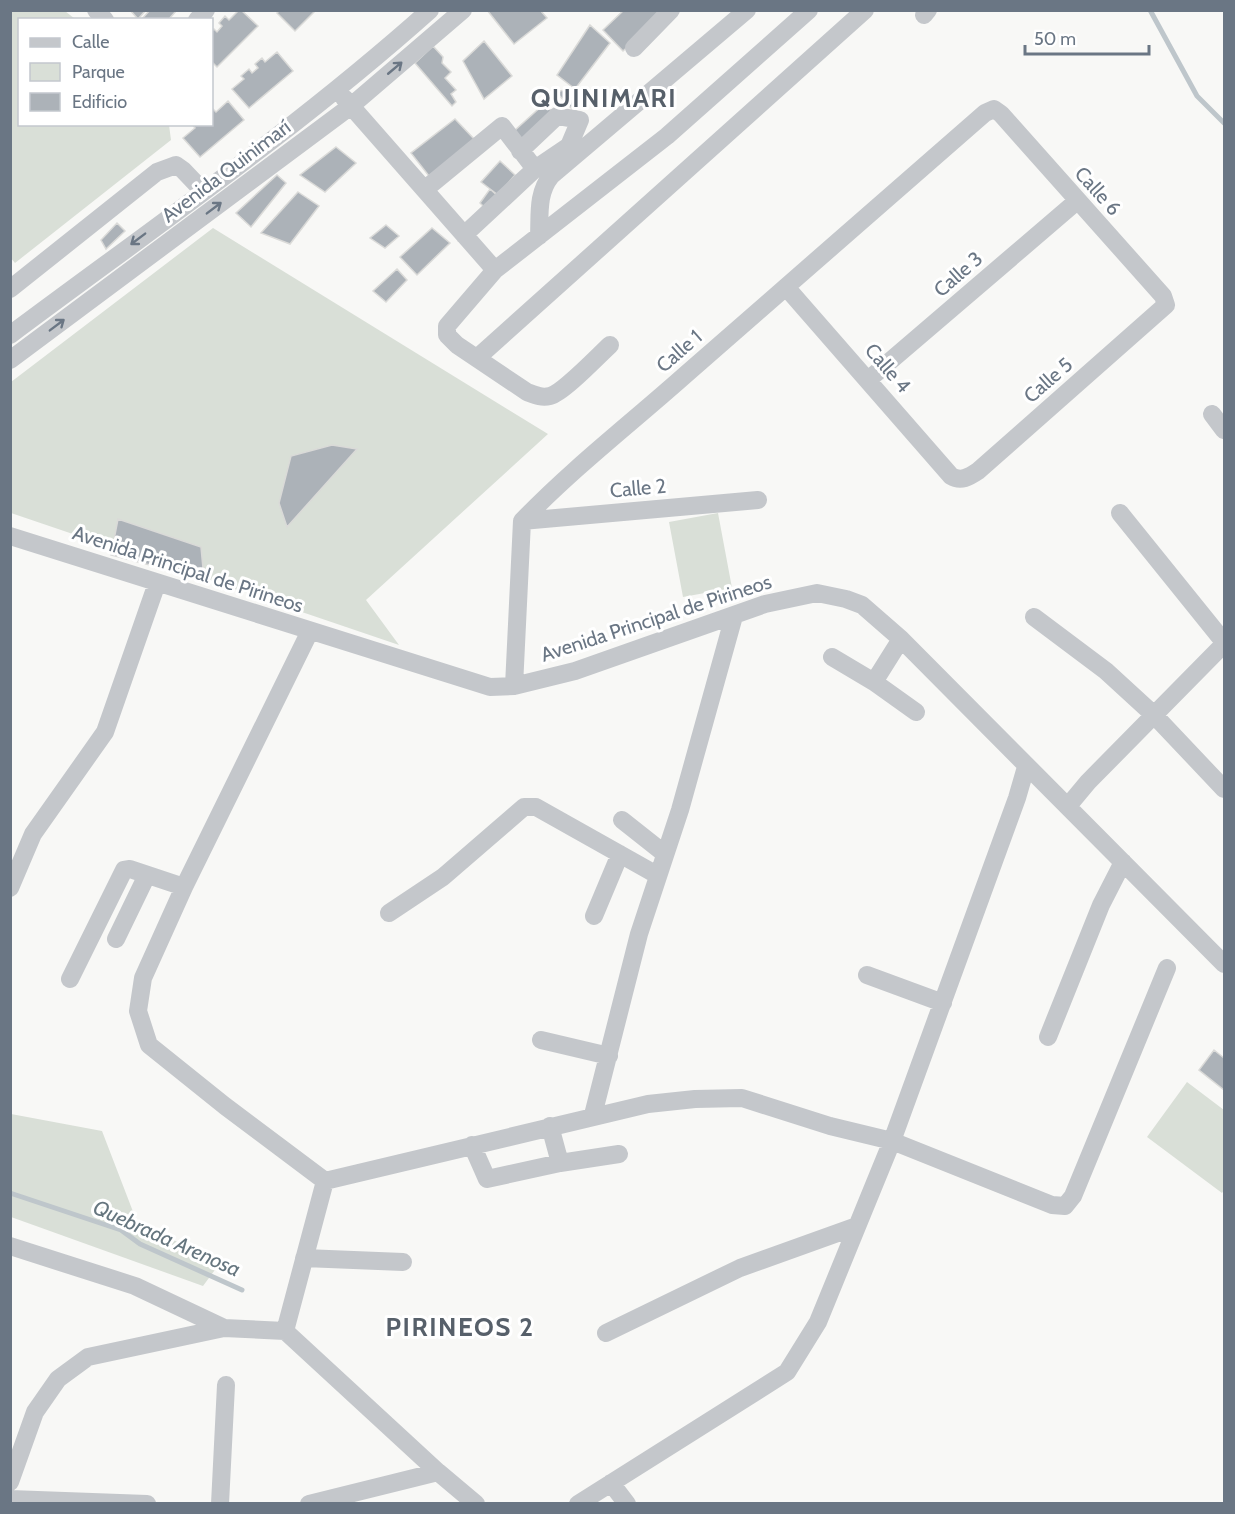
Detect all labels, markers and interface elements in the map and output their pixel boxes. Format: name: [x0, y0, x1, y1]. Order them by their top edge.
legend: [18, 18, 213, 126]
scale bar: [1025, 18, 1150, 56]
text: 50 m: [1034, 28, 1076, 50]
text: Calle: [72, 31, 109, 53]
text: Parque: [72, 61, 125, 83]
one-way arrow: [387, 61, 403, 74]
district label: QUINIMARI: [531, 82, 677, 114]
text: Edificio: [72, 91, 127, 113]
street label: Avenida Quinimarí: [157, 115, 295, 227]
street label: Calle 6: [1070, 162, 1126, 220]
one-way arrow: [205, 202, 221, 214]
one-way arrow: [131, 233, 147, 246]
street label: Calle 3: [929, 246, 987, 302]
one-way arrow: [49, 318, 65, 331]
street label: Calle 1: [651, 325, 707, 377]
street label: Calle 4: [860, 338, 916, 398]
street label: Calle 5: [1019, 352, 1077, 408]
street label: Calle 2: [609, 474, 667, 502]
street label: Avenida Principal de Pirineos: [70, 520, 306, 618]
street label: Avenida Principal de Pirineos: [538, 569, 774, 667]
water label: Quebrada Arenosa: [89, 1194, 245, 1282]
district label: PIRINEOS 2: [386, 1311, 534, 1343]

